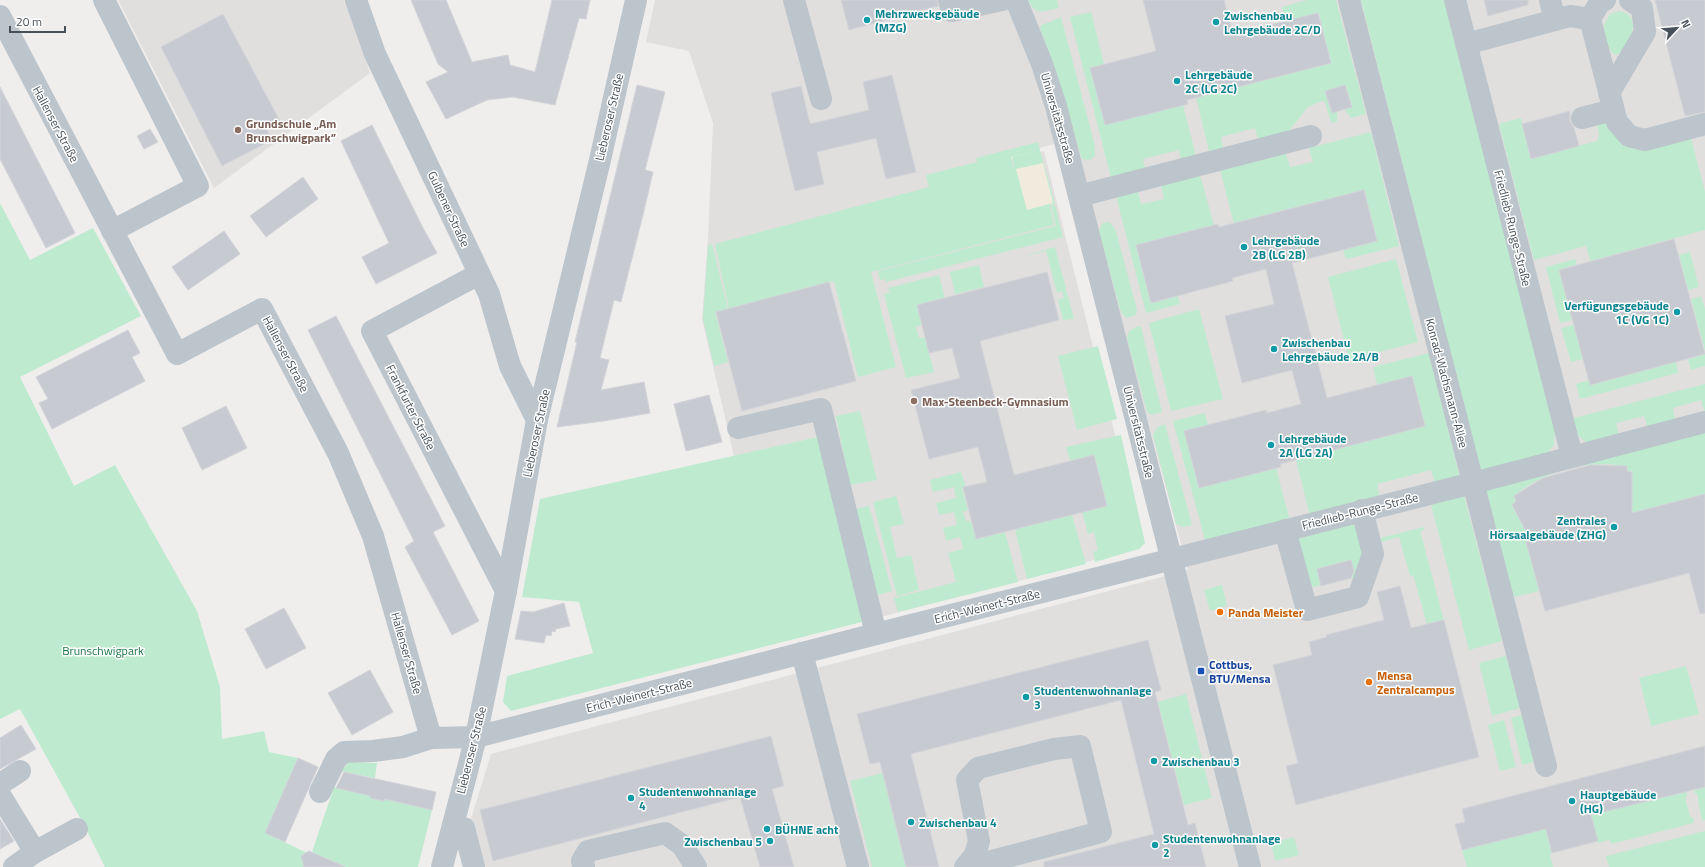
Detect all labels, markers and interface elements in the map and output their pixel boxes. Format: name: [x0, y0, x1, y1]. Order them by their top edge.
place label: Mehrzweckgebäude (MZG): [875, 4, 979, 37]
place label: Zwischenbau Lehrgebäude 2C/D: [1224, 6, 1321, 39]
scale bar: [10, 8, 65, 34]
north arrow: [1657, 8, 1697, 48]
text: 20 m: [16, 12, 42, 31]
marker: Mehrzweckgebäude (MZG): [862, 15, 872, 25]
marker: Zwischenbau Lehrgebäude 2C/D: [1211, 17, 1221, 27]
text: N: [1677, 17, 1695, 31]
place label: Lehrgebäude 2C (LG 2C): [1185, 65, 1252, 98]
street label: Universitätsstraße: [1036, 70, 1080, 166]
street label: Lieberoser Straße: [590, 71, 628, 163]
marker: Lehrgebäude 2C (LG 2C): [1172, 76, 1182, 86]
street label: Hallenser Straße: [28, 82, 84, 166]
place label: Grundschule „Am Brunschwigpark”: [246, 114, 336, 147]
marker: Grundschule „Am Brunschwigpark”: [233, 125, 243, 135]
street label: Gulbener Straße: [423, 168, 475, 250]
street label: Friedlieb-Runge-Straße: [1489, 168, 1537, 288]
place label: Lehrgebäude 2B (LG 2B): [1252, 231, 1319, 264]
marker: Lehrgebäude 2B (LG 2B): [1239, 242, 1249, 252]
place label: Verfügungsgebäude 1C (VG 1C): [1564, 296, 1669, 329]
marker: Verfügungsgebäude 1C (VG 1C): [1672, 307, 1682, 317]
street label: Hallenser Straße: [258, 312, 314, 396]
street label: Konrad-Wachsmann-Allee: [1421, 316, 1473, 450]
place label: Zwischenbau Lehrgebäude 2A/B: [1282, 333, 1379, 366]
marker: Zwischenbau Lehrgebäude 2A/B: [1269, 344, 1279, 354]
street label: Frankfurter Straße: [381, 361, 441, 453]
street label: Universitätsstraße: [1118, 384, 1160, 480]
street label: Lieberoser Straße: [517, 387, 555, 479]
place label: Max-Steenbeck-Gymnasium: [922, 392, 1069, 411]
marker: Max-Steenbeck-Gymnasium: [909, 396, 919, 406]
place label: Lehrgebäude 2A (LG 2A): [1279, 429, 1346, 462]
marker: Lehrgebäude 2A (LG 2A): [1266, 440, 1276, 450]
street label: Friedlieb-Runge-Straße: [1300, 487, 1420, 535]
place label: Zentrales Hörsaalgebäude (ZHG): [1490, 511, 1606, 544]
marker: Zentrales Hörsaalgebäude (ZHG): [1609, 522, 1619, 532]
street label: Erich-Weinert-Straße: [932, 584, 1042, 628]
place label: Panda Meister: [1228, 603, 1304, 622]
marker: Panda Meister: [1215, 607, 1225, 617]
street label: Hallenser Straße: [386, 610, 428, 696]
park label: Brunschwigpark: [62, 641, 144, 660]
place label: Cottbus, BTU/Mensa: [1209, 655, 1271, 688]
marker: Cottbus, BTU/Mensa: [1196, 666, 1206, 676]
place label: Mensa Zentralcampus: [1377, 666, 1455, 699]
street label: Erich-Weinert-Straße: [584, 673, 694, 717]
marker: Mensa Zentralcampus: [1364, 677, 1374, 687]
place label: Studentenwohnanlage 3: [1034, 681, 1151, 714]
marker: Studentenwohnanlage 3: [1021, 692, 1031, 702]
street label: Lieberoser Straße: [451, 704, 491, 796]
place label: Zwischenbau 3: [1162, 752, 1240, 771]
marker: Zwischenbau 3: [1149, 756, 1159, 766]
place label: Studentenwohnanlage 4: [639, 782, 756, 815]
place label: Hauptgebäude (HG): [1580, 785, 1656, 818]
marker: Studentenwohnanlage 4: [626, 793, 636, 803]
marker: Hauptgebäude (HG): [1567, 796, 1577, 806]
place label: Zwischenbau 4: [919, 813, 997, 832]
marker: Zwischenbau 4: [906, 817, 916, 827]
place label: BÜHNE acht: [775, 820, 839, 839]
marker: BÜHNE acht: [762, 824, 772, 834]
place label: Studentenwohnanlage 2: [1163, 829, 1280, 862]
place label: Zwischenbau 5: [684, 832, 762, 851]
marker: Zwischenbau 5: [765, 836, 775, 846]
marker: Studentenwohnanlage 2: [1150, 840, 1160, 850]

